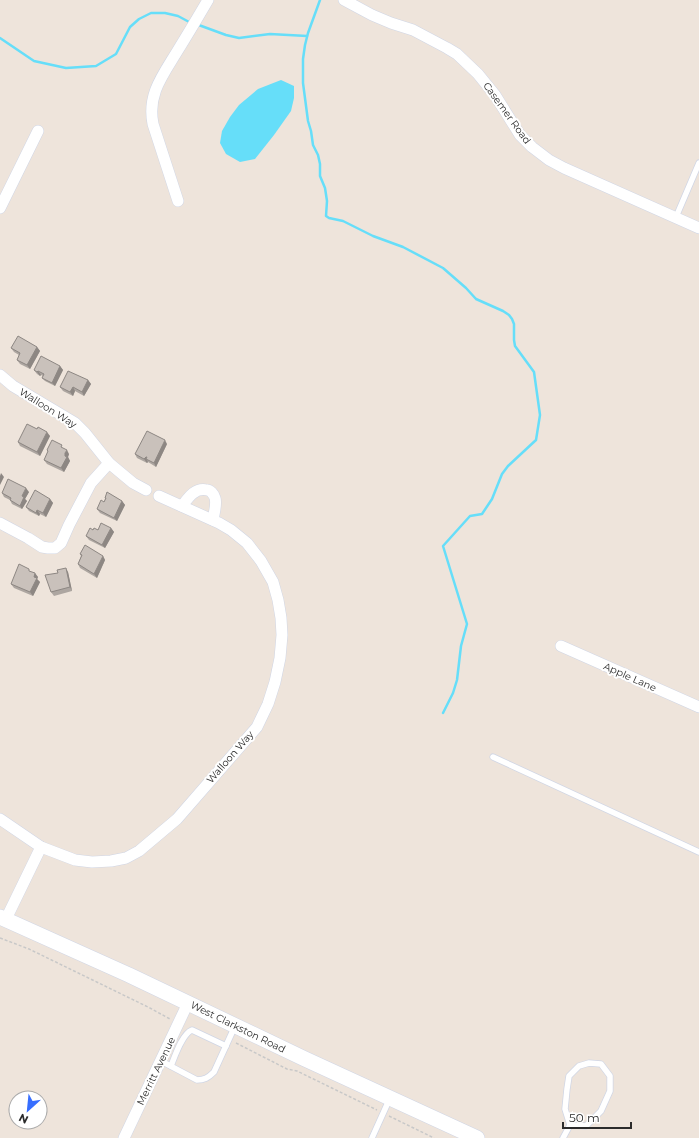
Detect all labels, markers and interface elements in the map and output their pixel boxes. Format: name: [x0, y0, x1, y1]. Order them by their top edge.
street label: Casemer Road: [480, 80, 534, 146]
street label: Walloon Way: [17, 385, 80, 431]
street label: Apple Lane: [601, 660, 659, 694]
street label: Walloon Way: [204, 728, 257, 786]
street label: West Clarkston Road: [188, 998, 288, 1056]
street label: Merritt Avenue: [134, 1035, 178, 1107]
north arrow: [8, 1090, 48, 1130]
scale bar: [563, 1104, 631, 1130]
text: 50 m: [569, 1110, 600, 1125]
text: N: [16, 1111, 31, 1127]

